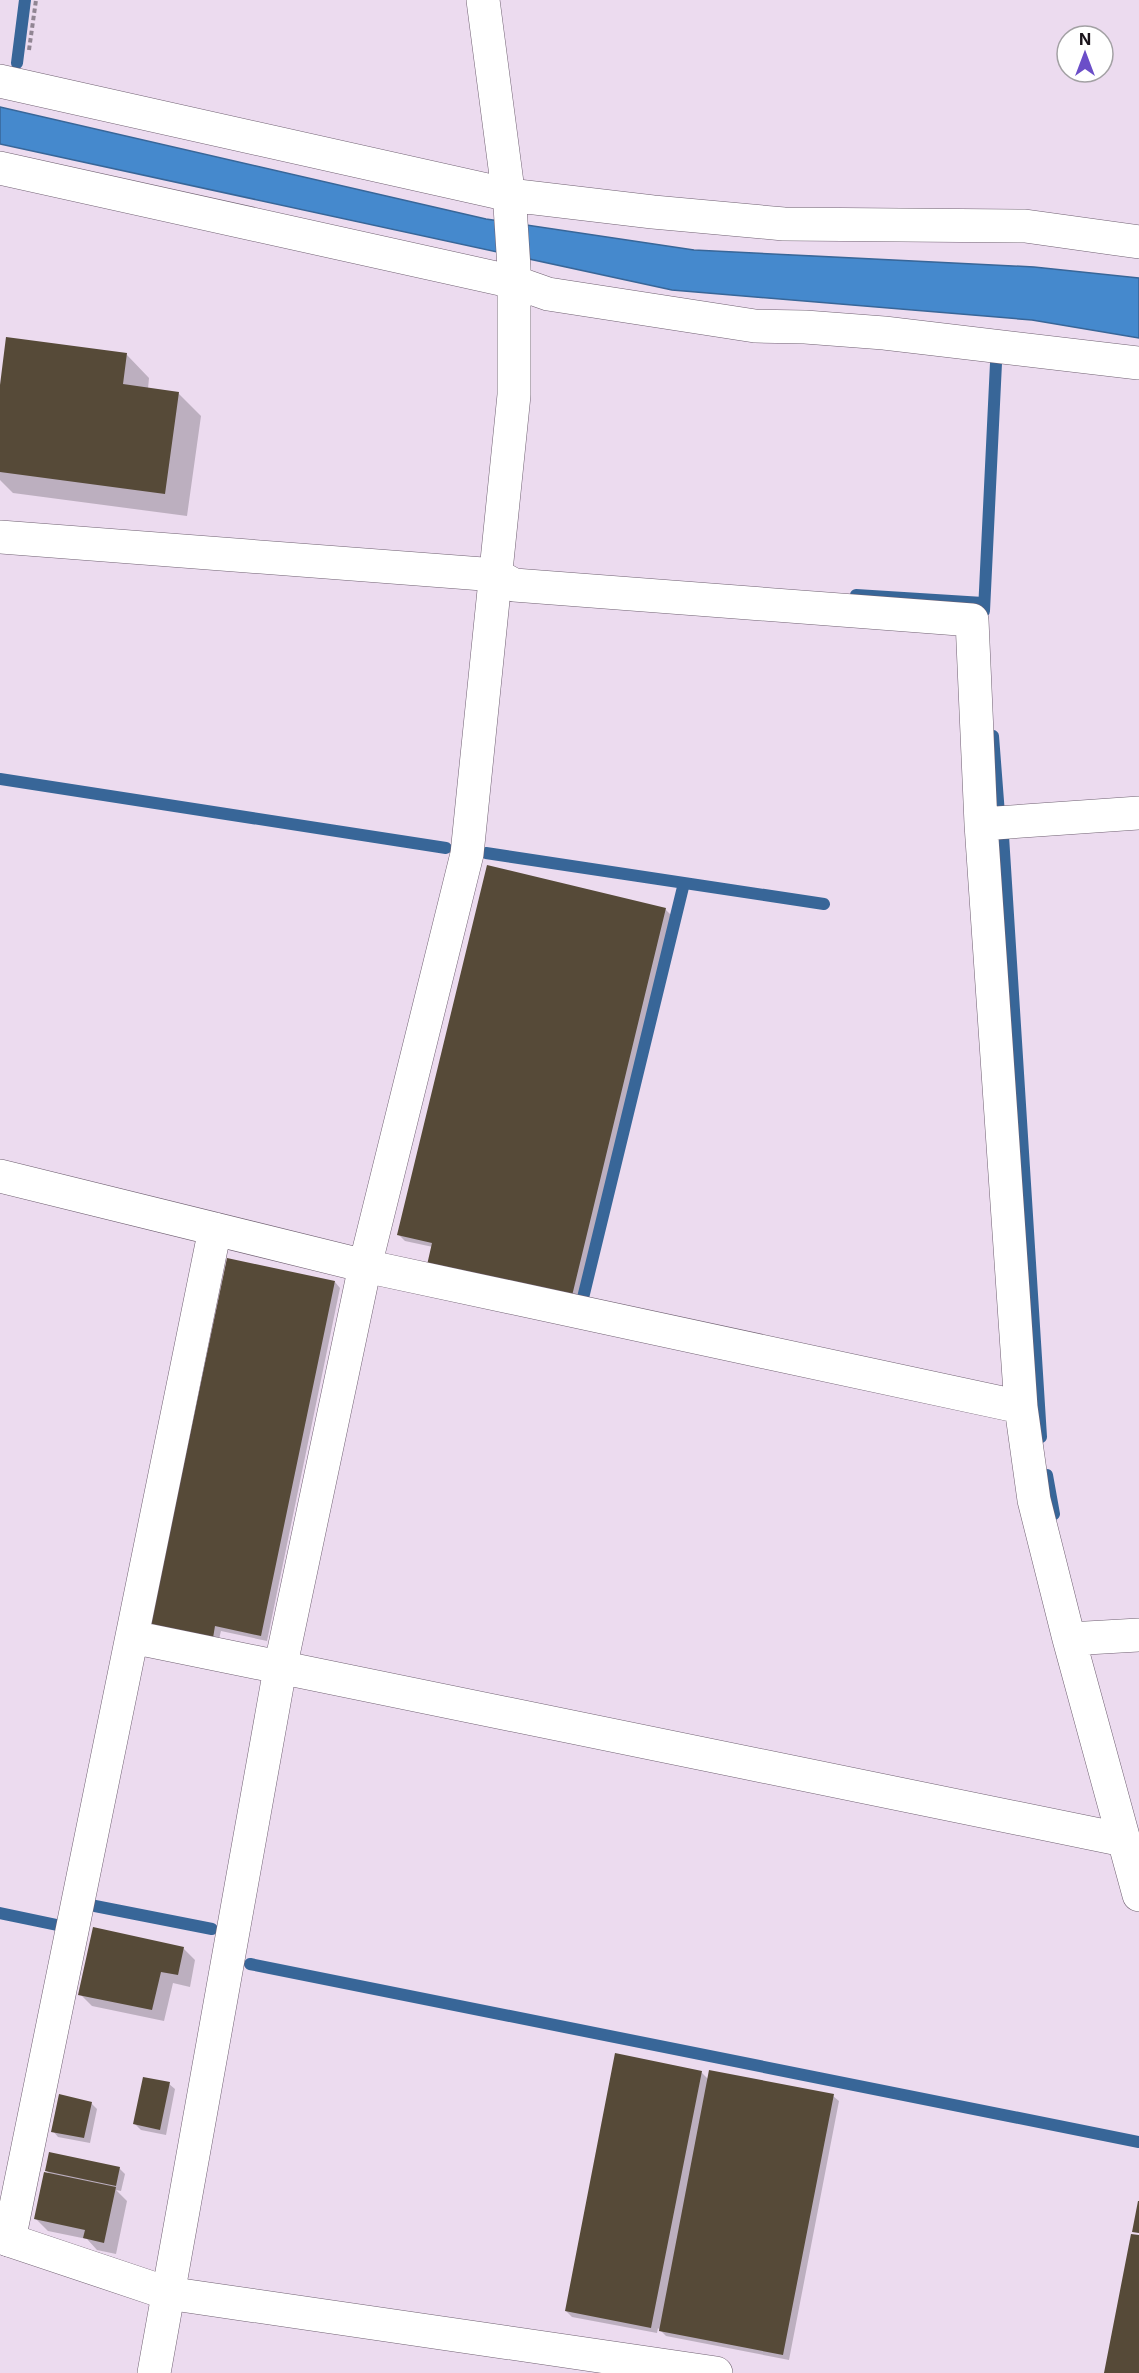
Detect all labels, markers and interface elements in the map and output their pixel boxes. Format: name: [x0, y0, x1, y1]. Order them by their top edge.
north arrow: [1055, 24, 1115, 84]
text: N: [1079, 29, 1091, 49]

